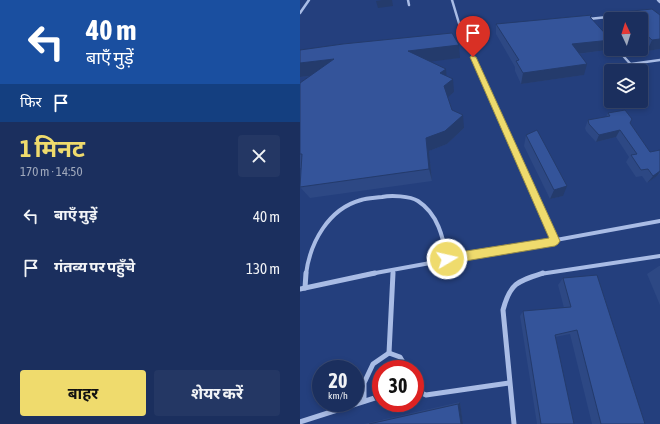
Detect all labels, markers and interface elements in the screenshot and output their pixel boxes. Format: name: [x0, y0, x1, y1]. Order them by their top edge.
north arrow: [604, 12, 648, 56]
map controls: [604, 12, 648, 108]
text: 40 m: [86, 14, 136, 46]
icon: left: [20, 16, 72, 68]
pin: [456, 16, 490, 57]
icon: arrive: [462, 22, 484, 44]
text: बाएँ मुड़ें: [86, 47, 134, 68]
button: layers: [604, 64, 648, 108]
icon: arrive: [50, 92, 72, 114]
text: फिर: [20, 93, 42, 110]
text: 1 मिनट: [20, 135, 85, 162]
button: close: [238, 135, 280, 177]
text: 170 m · 14:50: [20, 164, 83, 179]
icon: left: [20, 205, 42, 227]
text: बाएँ मुड़ें: [54, 206, 97, 223]
text: 40 m: [253, 208, 280, 225]
position arrow: [426, 238, 468, 280]
icon: arrive: [20, 257, 42, 279]
text: गंतव्य पर पहुँचे: [54, 258, 135, 275]
text: 130 m: [246, 260, 280, 277]
speed limit sign: 30: [372, 360, 424, 412]
text: 20: [329, 369, 347, 392]
button: बाहर: [20, 370, 146, 416]
button: शेयर करें: [154, 370, 280, 416]
text: km/h: [328, 390, 348, 401]

